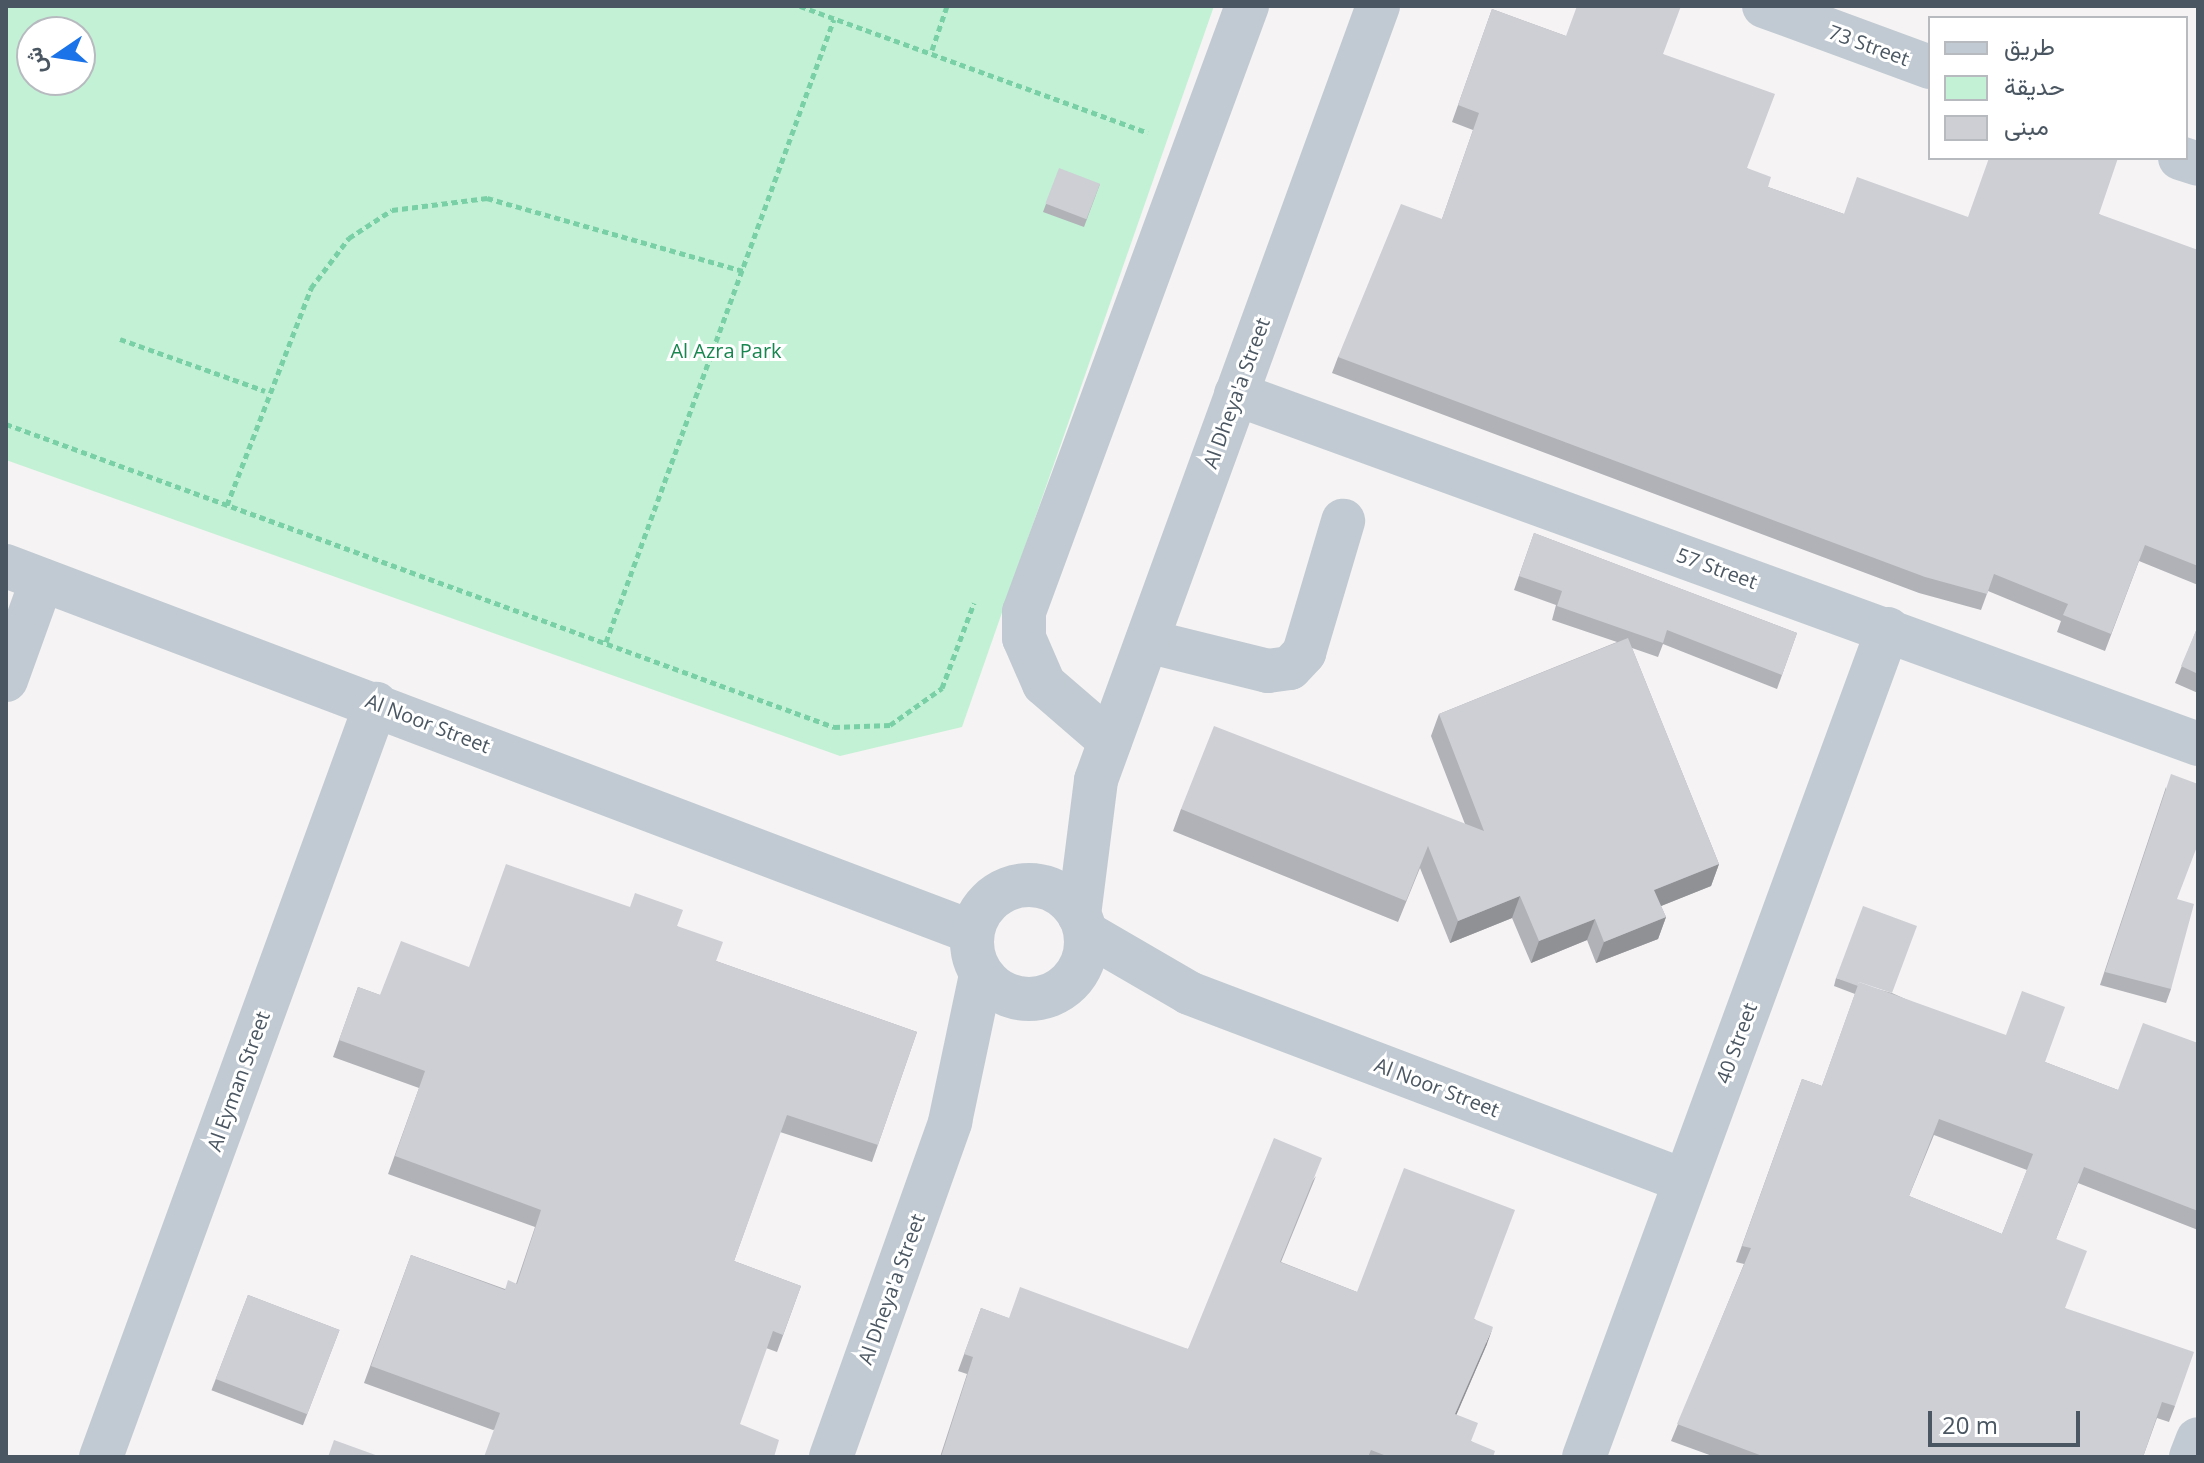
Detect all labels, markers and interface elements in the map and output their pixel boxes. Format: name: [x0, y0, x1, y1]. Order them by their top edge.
north arrow: [16, 16, 96, 96]
legend: [1928, 16, 2188, 160]
street label: 73 Street: [1825, 19, 1913, 71]
text: طريق: [2004, 29, 2055, 62]
text: ش: [17, 45, 52, 77]
text: حديقة: [2004, 69, 2065, 102]
text: مبنى: [2004, 109, 2049, 142]
street label: Al Dheya'a Street: [1198, 314, 1274, 472]
park label: Al Azra Park: [670, 338, 782, 362]
street label: 57 Street: [1673, 542, 1761, 594]
street label: Al Noor Street: [362, 688, 494, 758]
street label: 40 Street: [1710, 999, 1762, 1087]
street label: Al Eyman Street: [202, 1008, 274, 1154]
street label: Al Noor Street: [1371, 1052, 1503, 1122]
street label: Al Dheya'a Street: [853, 1210, 929, 1368]
scale bar: [1932, 1395, 2084, 1445]
text: 20 m: [1942, 1408, 1998, 1441]

